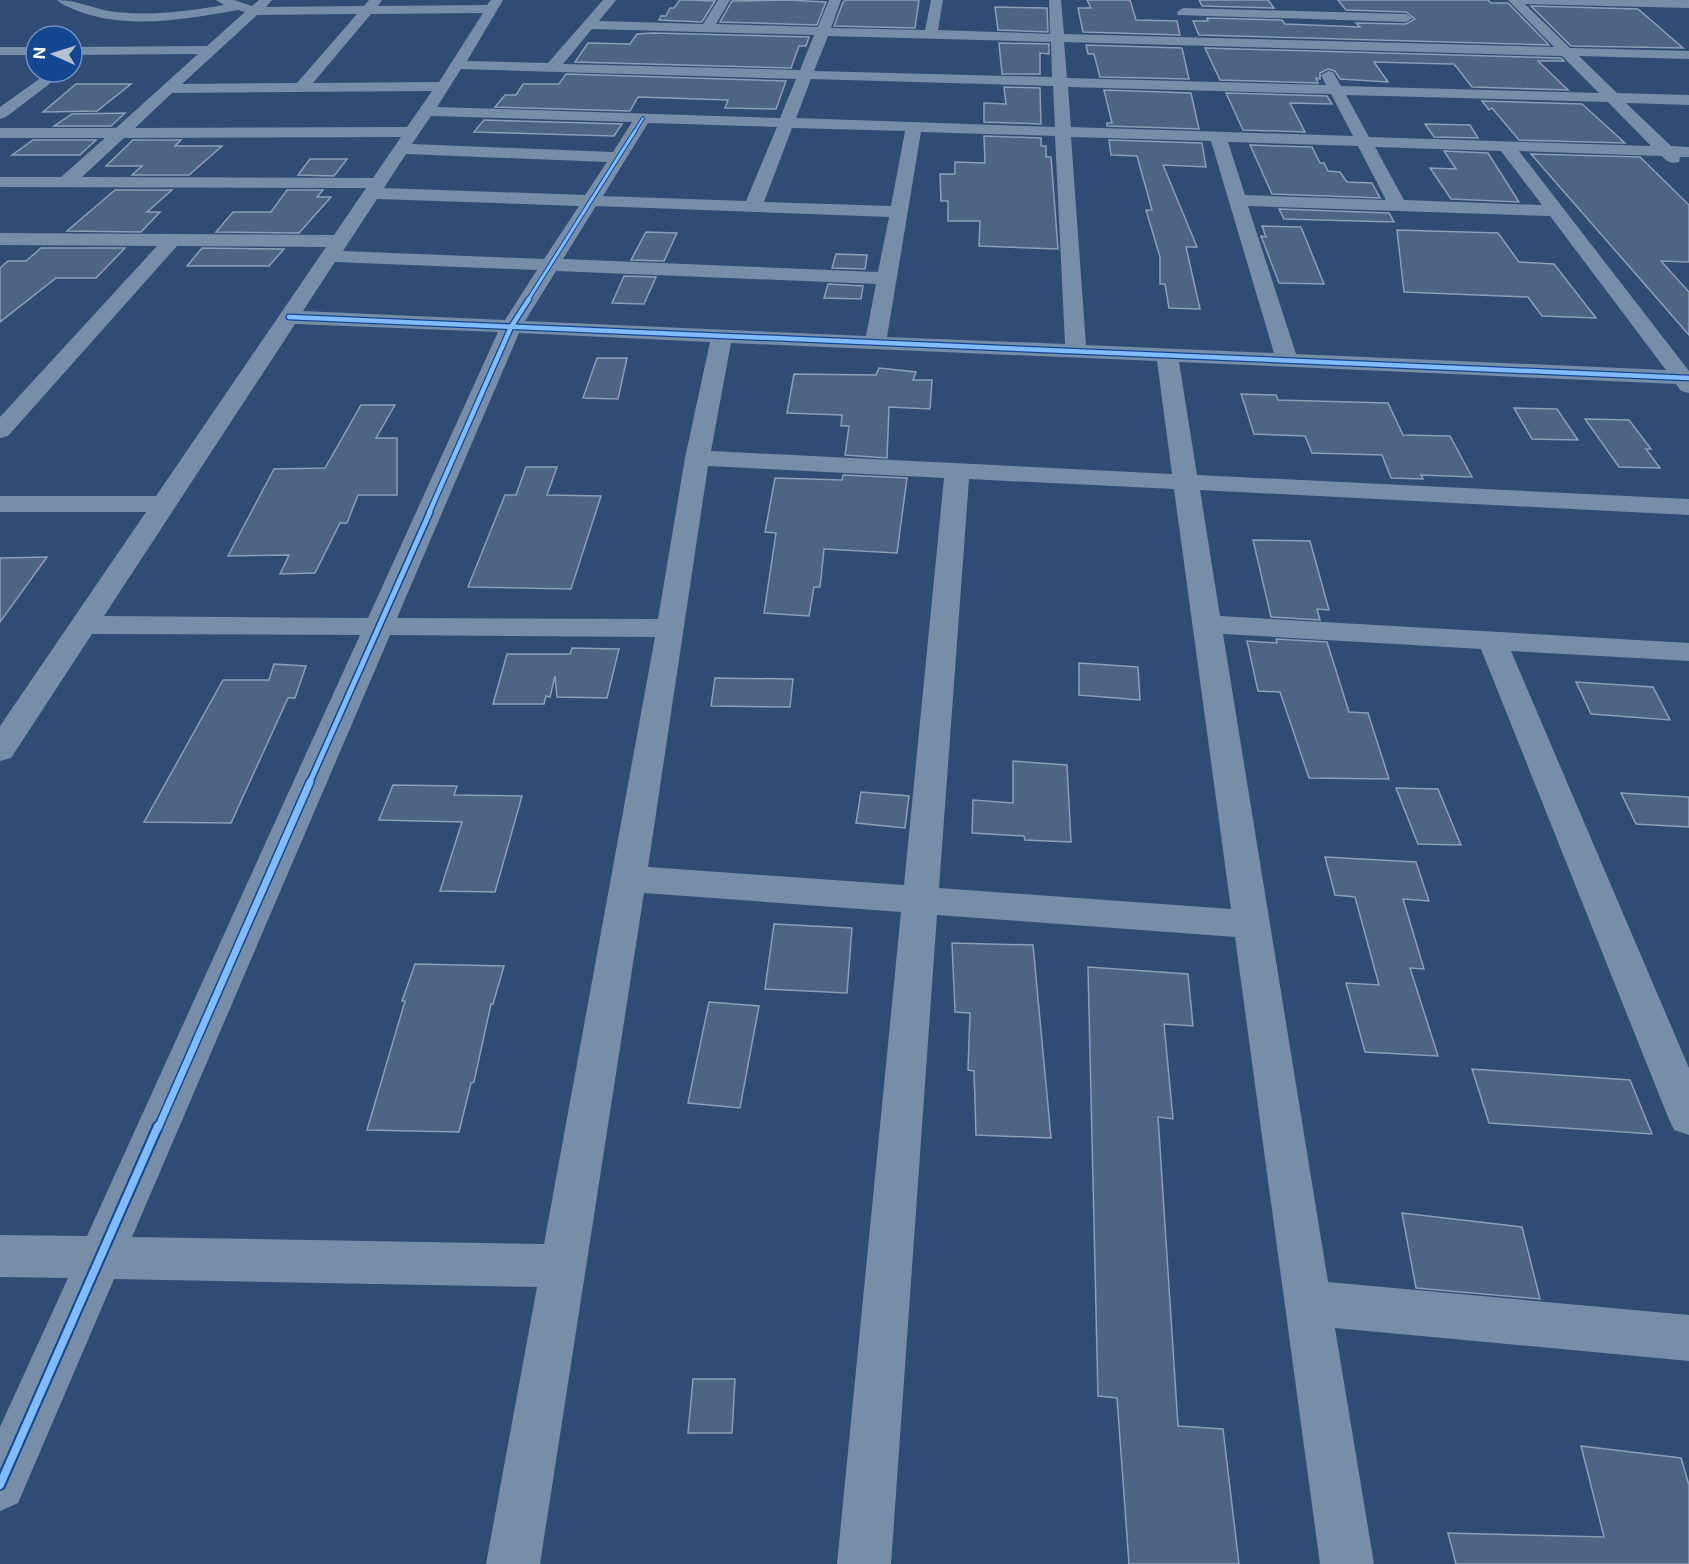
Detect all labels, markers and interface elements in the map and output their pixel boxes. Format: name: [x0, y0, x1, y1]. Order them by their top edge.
north arrow: [24, 24, 84, 84]
text: N: [29, 47, 49, 60]

